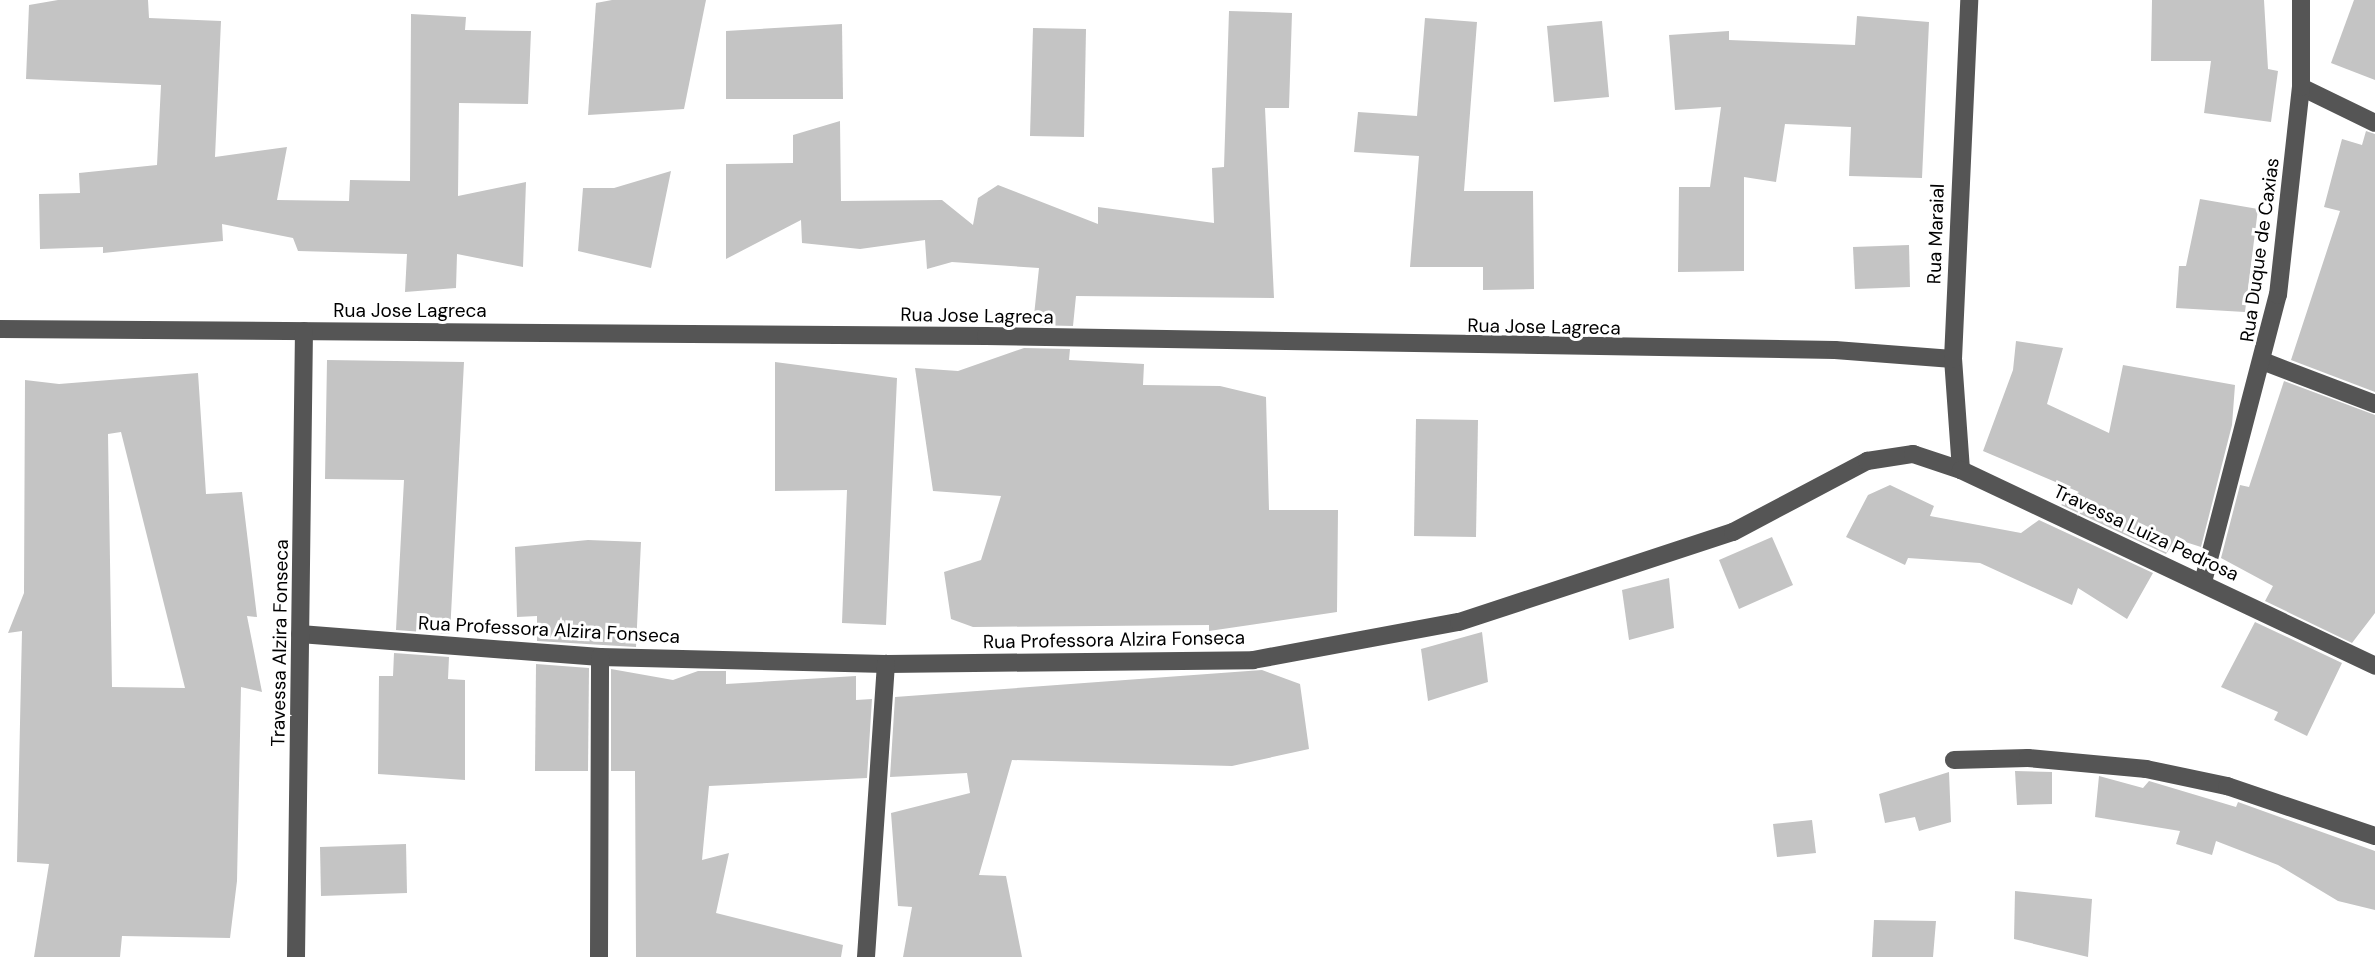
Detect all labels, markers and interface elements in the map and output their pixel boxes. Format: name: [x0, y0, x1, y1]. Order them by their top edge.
street label: Rua Duque de Caxias: [2236, 156, 2284, 344]
street label: Rua Maraial: [1923, 183, 1949, 285]
street label: Rua Jose Lagreca: [333, 300, 487, 322]
street label: Rua Jose Lagreca: [900, 303, 1054, 329]
street label: Rua Jose Lagreca: [1467, 314, 1621, 340]
street label: Travessa Luiza Pedrosa: [2050, 480, 2242, 586]
street label: Travessa Alzira Fonseca: [267, 539, 293, 747]
street label: Rua Professora Alzira Fonseca: [418, 612, 680, 648]
street label: Rua Professora Alzira Fonseca: [983, 626, 1245, 654]

